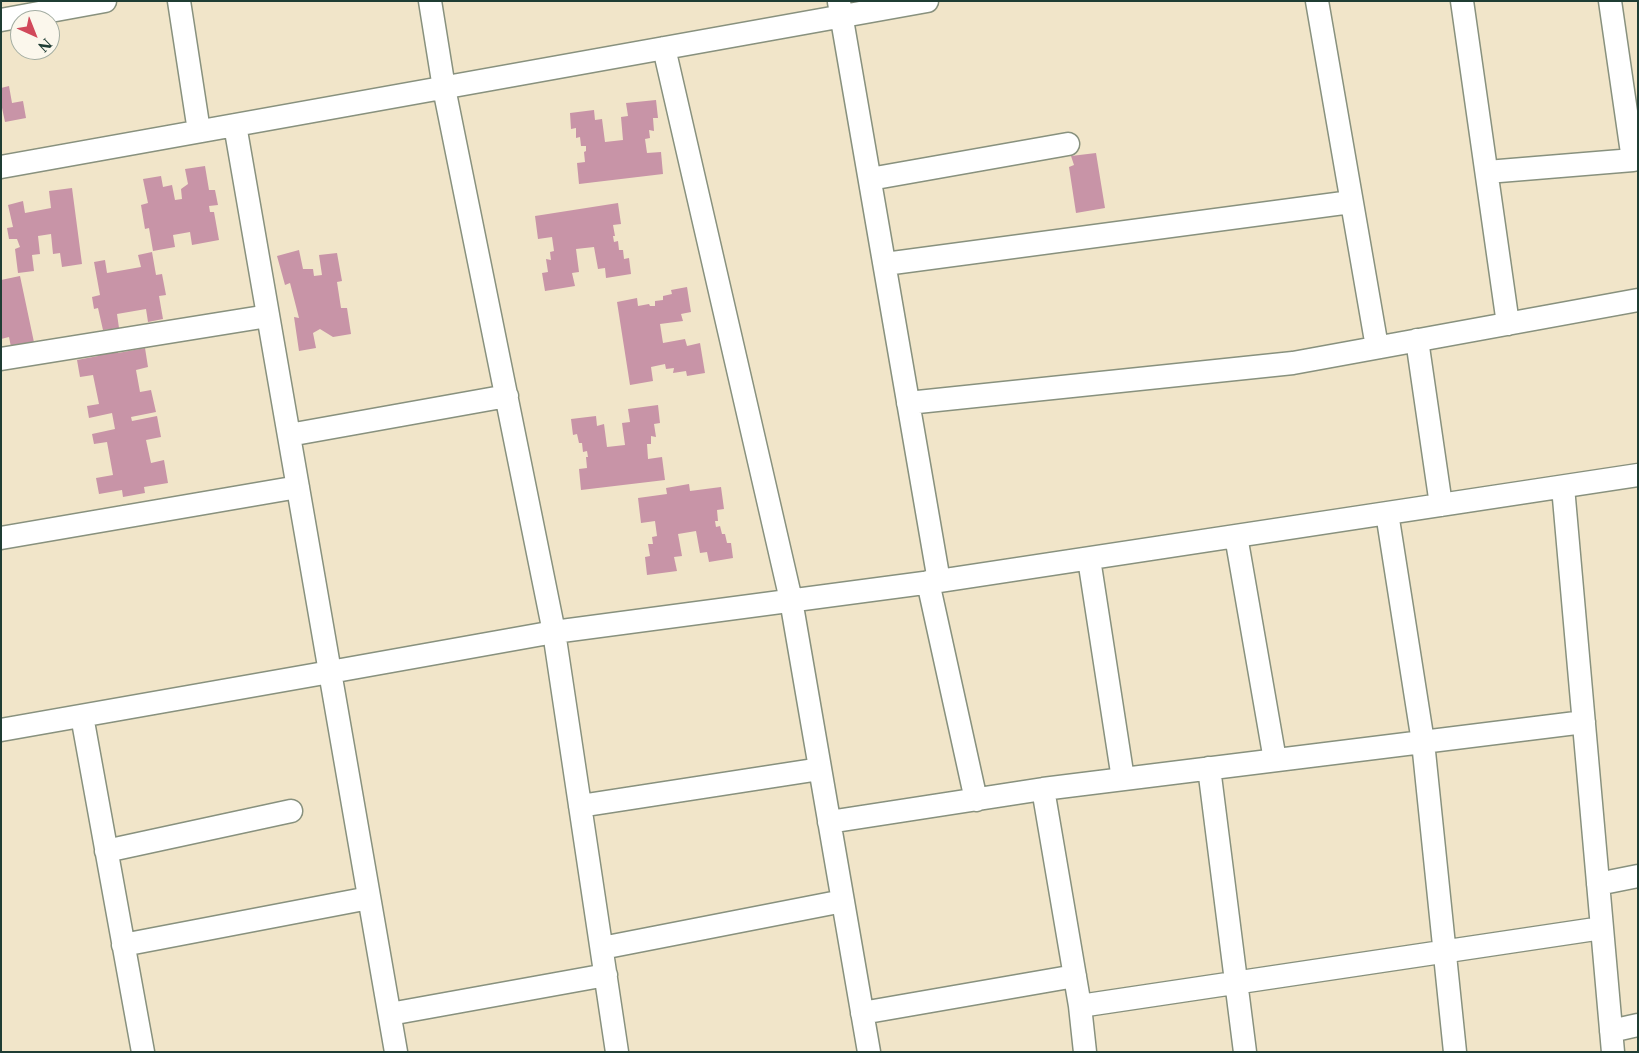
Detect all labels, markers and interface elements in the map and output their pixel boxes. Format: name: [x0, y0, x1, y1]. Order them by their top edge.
north arrow: [10, 10, 60, 60]
text: N: [34, 34, 55, 56]

